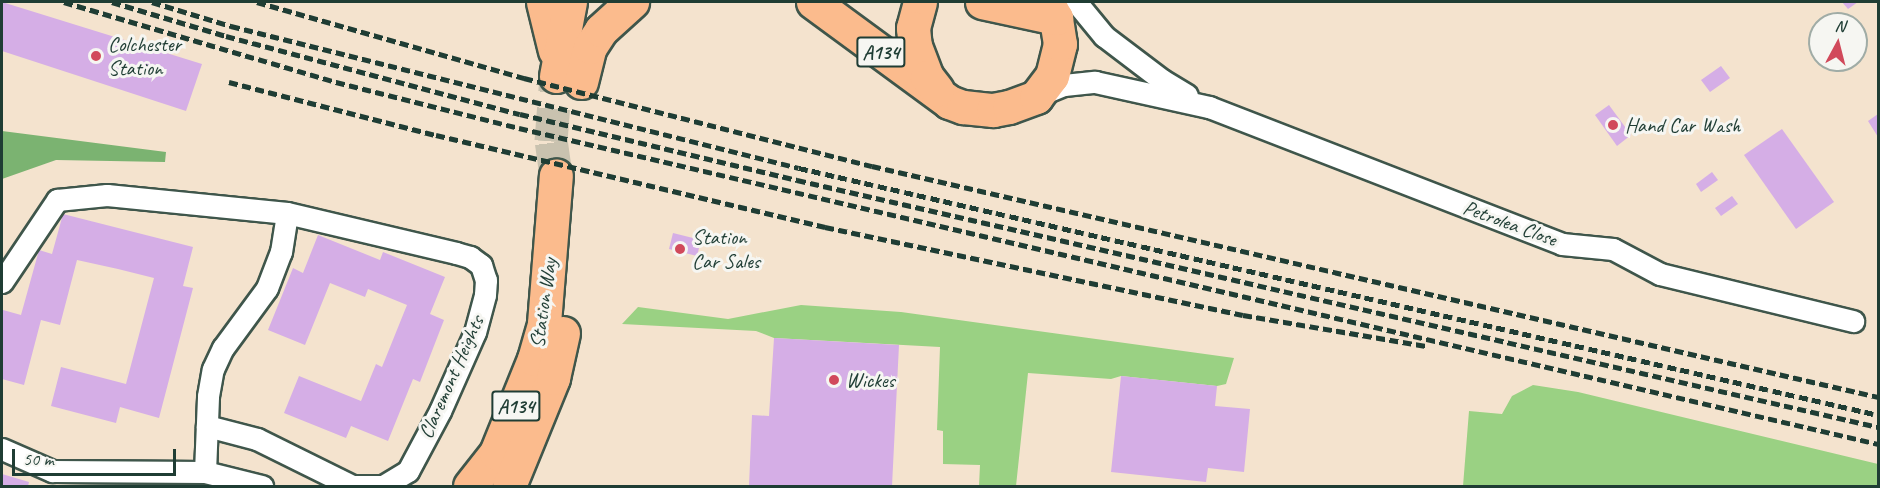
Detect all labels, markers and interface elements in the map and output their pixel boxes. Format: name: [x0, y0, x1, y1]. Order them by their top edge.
north arrow: [1808, 12, 1868, 72]
text: N: [1834, 16, 1846, 37]
place label: Colchester Station: [108, 31, 181, 81]
road number: A134: [856, 35, 906, 69]
marker: Colchester Station: [89, 49, 103, 63]
place label: Hand Car Wash: [1625, 112, 1742, 138]
marker: Hand Car Wash: [1606, 118, 1620, 132]
street label: Petrolea Close: [1460, 194, 1560, 252]
place label: Station Car Sales: [692, 224, 760, 274]
marker: Station Car Sales: [673, 242, 687, 256]
street label: Station Way: [524, 256, 562, 350]
street label: Claremont Heights: [413, 312, 489, 442]
place label: Wickes: [846, 367, 895, 393]
marker: Wickes: [827, 373, 841, 387]
road number: A134: [490, 389, 542, 423]
scale bar: [15, 437, 178, 475]
text: 50 m: [23, 448, 54, 470]

